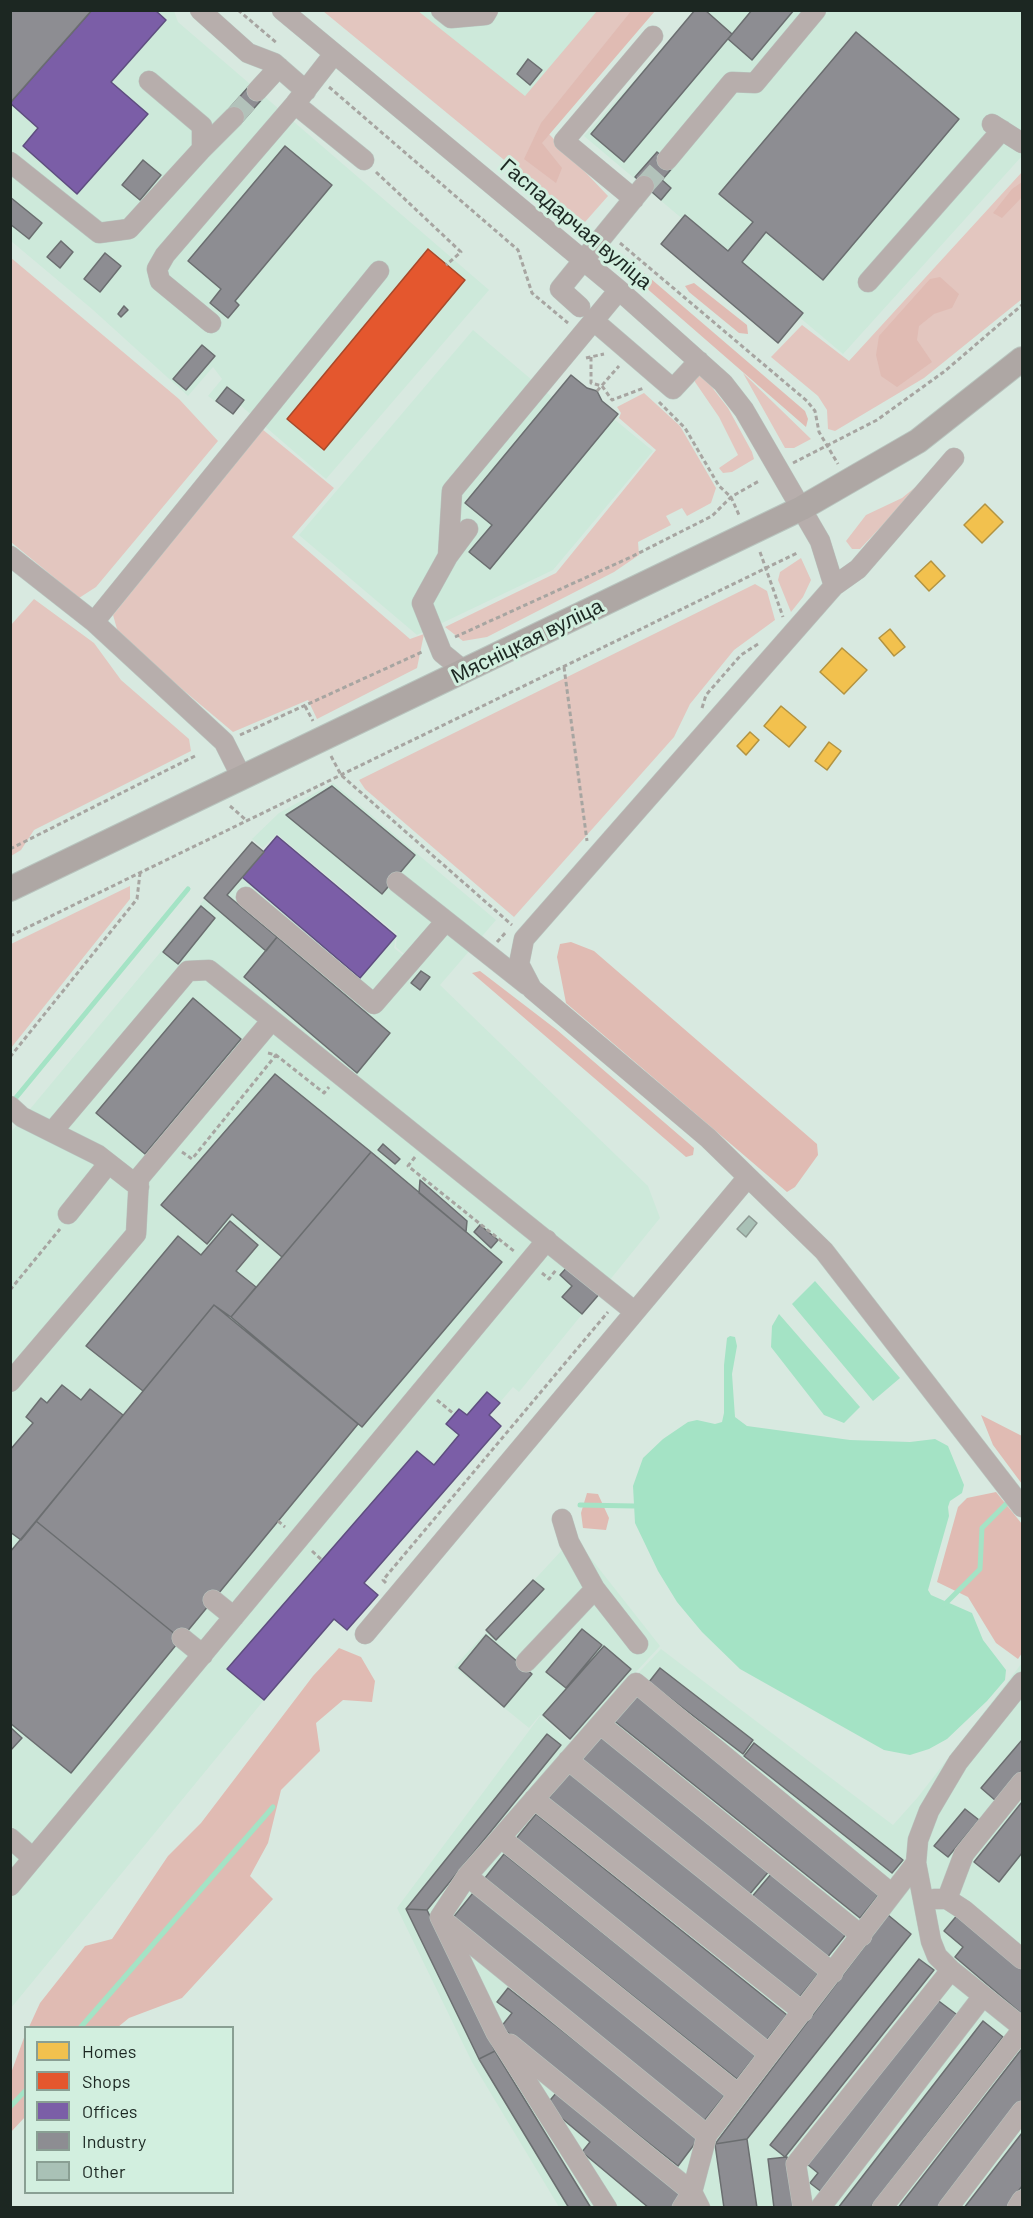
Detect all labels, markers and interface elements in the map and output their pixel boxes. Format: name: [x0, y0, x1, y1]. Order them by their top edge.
street label: Гаспадарчая вуліца: [495, 153, 657, 295]
street label: Мясніцкая вуліца: [447, 593, 607, 689]
legend: [24, 2026, 234, 2194]
text: Homes: [82, 2040, 136, 2062]
text: Shops: [82, 2070, 131, 2092]
text: Offices: [82, 2100, 138, 2122]
text: Industry: [82, 2130, 146, 2152]
text: Other: [82, 2160, 125, 2182]

